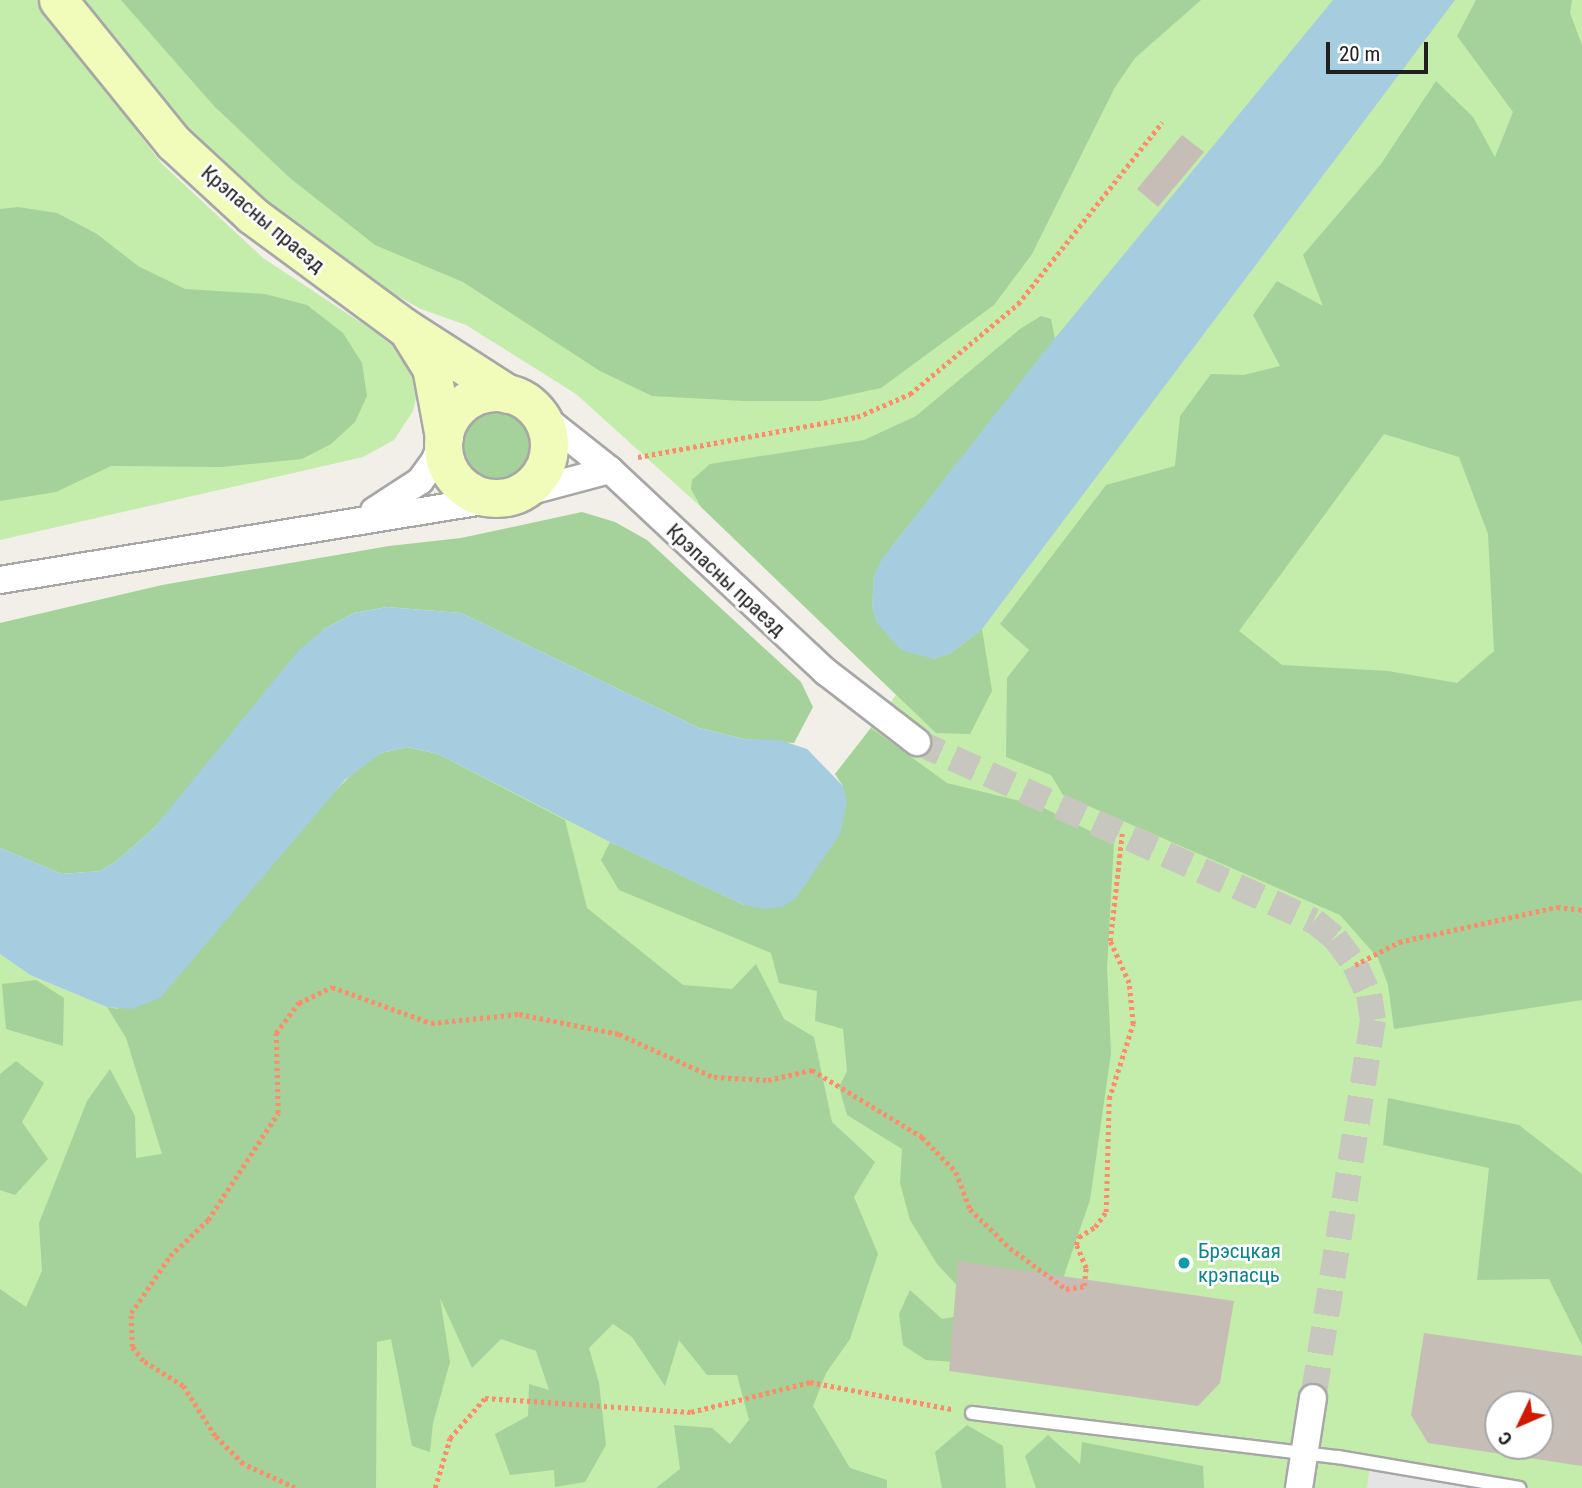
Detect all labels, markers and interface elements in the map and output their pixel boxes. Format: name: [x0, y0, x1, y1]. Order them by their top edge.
scale bar: [1330, 28, 1432, 72]
text: 20 m: [1339, 42, 1380, 66]
street label: Крэпасны праезд: [196, 160, 330, 278]
street label: Крэпасны праезд: [661, 518, 791, 642]
place label: Брэсцкая крэпасць: [1198, 1238, 1281, 1288]
marker: Брэсцкая крэпасць: [1176, 1255, 1192, 1271]
north arrow: [1484, 1390, 1554, 1460]
text: С: [1493, 1427, 1517, 1450]

